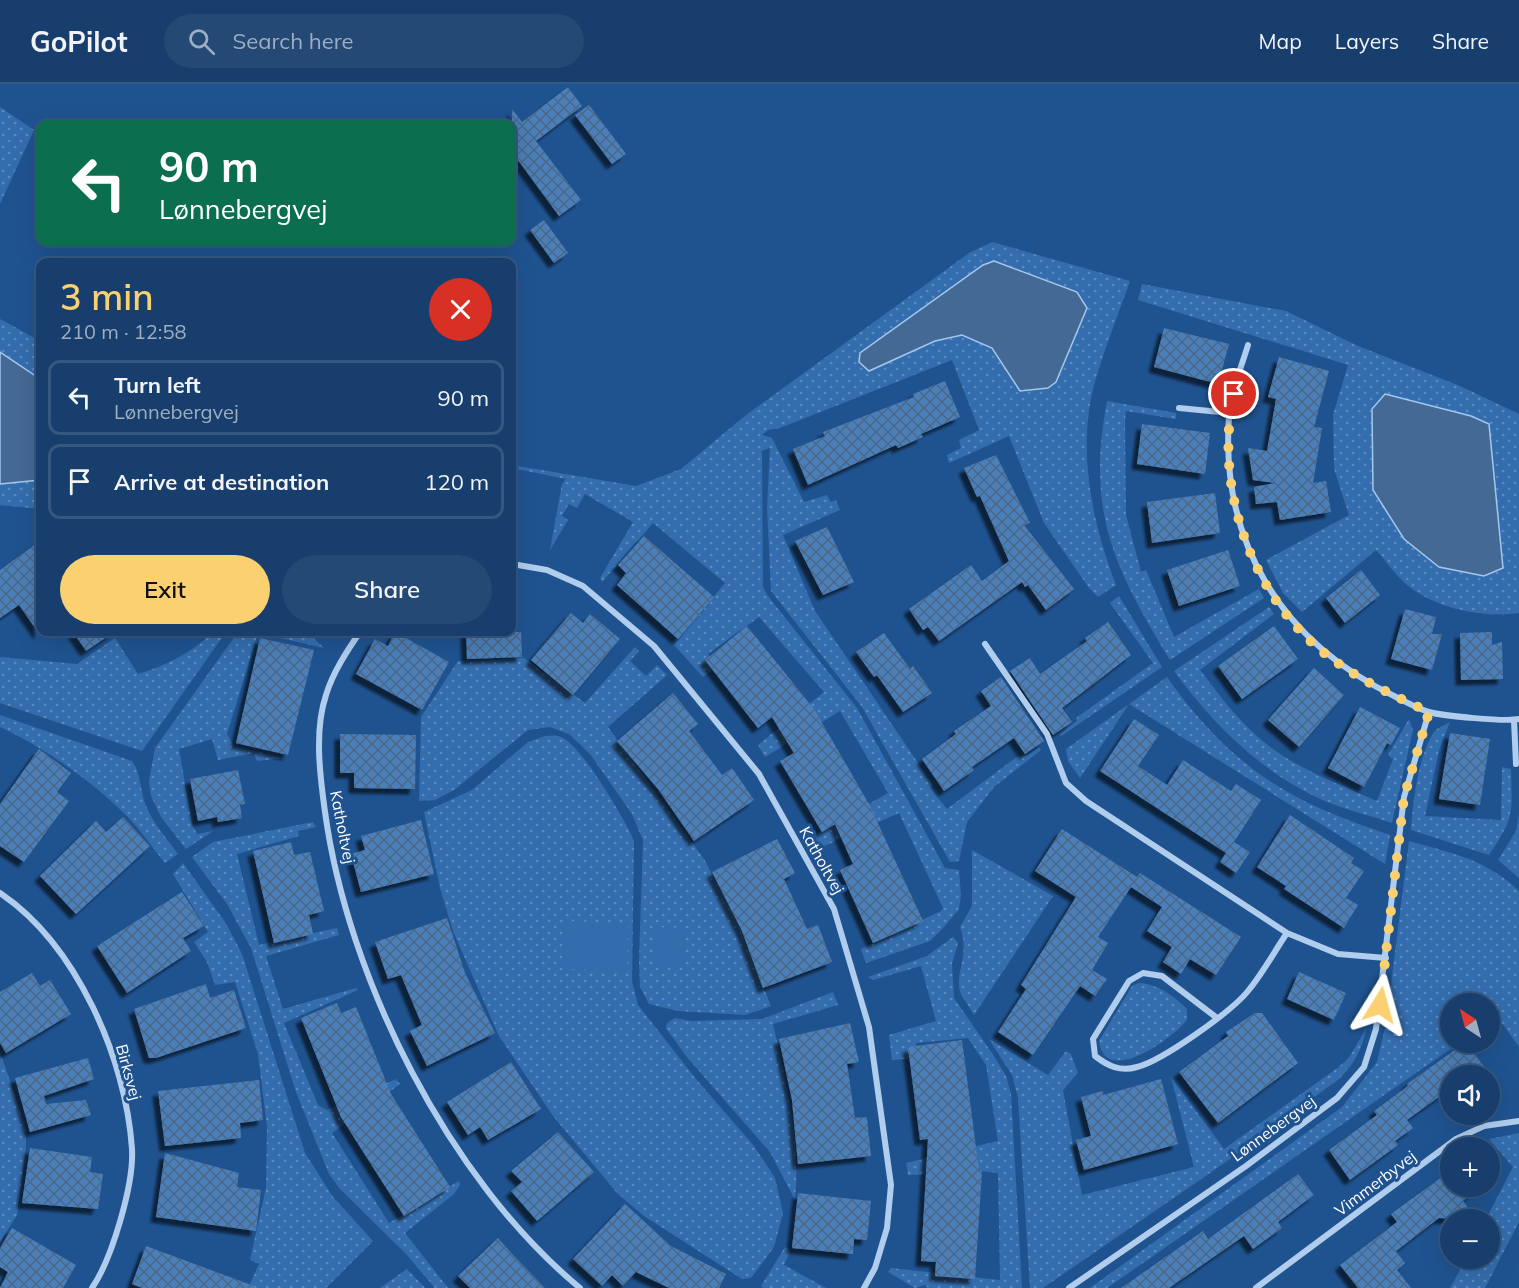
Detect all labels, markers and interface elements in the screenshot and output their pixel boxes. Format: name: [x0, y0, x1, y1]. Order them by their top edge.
search box: [164, 14, 584, 68]
text: GoPilot: [30, 24, 128, 59]
icon: search: [185, 25, 218, 58]
text: Search here: [233, 27, 354, 55]
text: Map: [1259, 28, 1302, 54]
text: Layers: [1335, 28, 1399, 54]
text: Share: [1432, 28, 1489, 54]
text: 90 m: [159, 140, 259, 193]
icon: left: [60, 144, 138, 222]
text: Lønnebergvej: [159, 192, 327, 226]
text: 3 min: [60, 274, 154, 319]
button: close: [429, 278, 492, 341]
text: 210 m · 12:58: [60, 319, 186, 344]
pin: [1208, 368, 1259, 419]
text: Turn left: [114, 371, 201, 399]
icon: arrive: [1217, 377, 1250, 410]
icon: left: [63, 381, 96, 414]
text: 90 m: [438, 384, 489, 412]
text: Lønnebergvej: [114, 399, 239, 424]
icon: arrive: [63, 465, 96, 498]
text: Arrive at destination: [114, 468, 329, 496]
text: 120 m: [424, 468, 489, 496]
button: Exit: [60, 555, 270, 624]
button: Share: [282, 555, 492, 624]
street label: Katholtvej: [326, 789, 360, 865]
street label: Katholtvej: [795, 823, 849, 897]
position arrow: [1348, 973, 1412, 1037]
north arrow: [1440, 993, 1500, 1053]
map controls: [1440, 993, 1500, 1269]
street label: Birksvej: [112, 1042, 146, 1102]
button: sound: [1440, 1065, 1500, 1125]
street label: Lønnebergvej: [1227, 1091, 1319, 1165]
button: +: [1440, 1137, 1500, 1197]
street label: Vimmerbyvej: [1330, 1146, 1420, 1220]
button: −: [1440, 1209, 1500, 1269]

